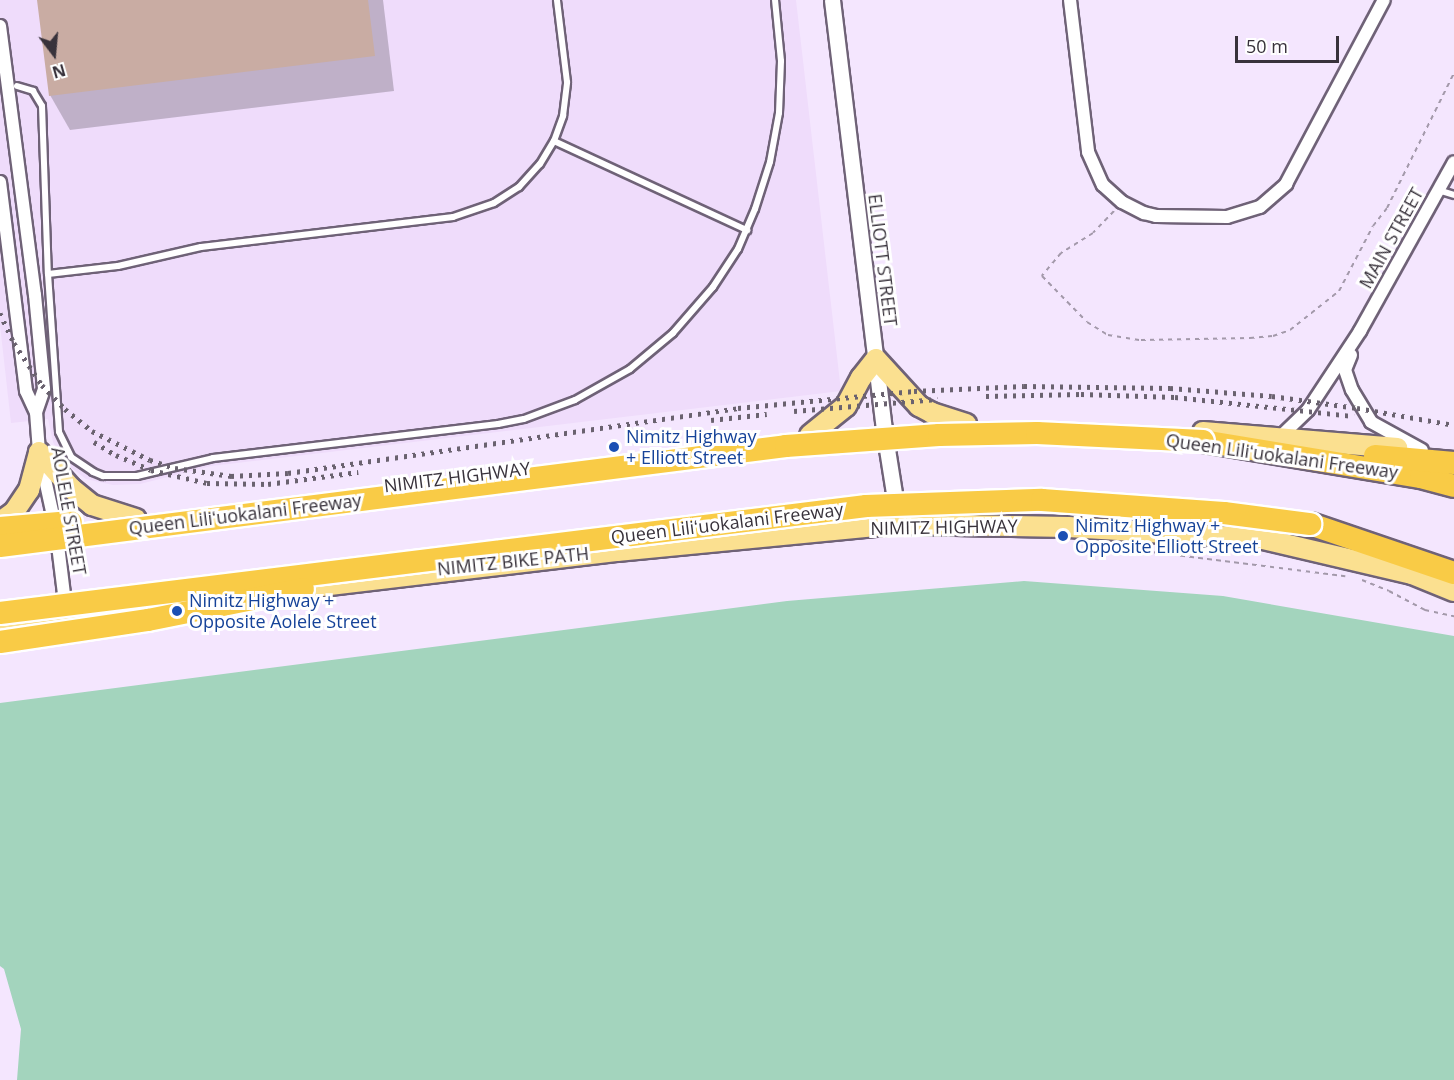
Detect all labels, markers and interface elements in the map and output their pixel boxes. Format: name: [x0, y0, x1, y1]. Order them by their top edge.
north arrow: [24, 24, 84, 84]
scale bar: [1238, 24, 1342, 62]
text: 50 m: [1246, 34, 1288, 58]
text: N: [50, 59, 68, 84]
street label: MAIN STREET: [1354, 184, 1428, 292]
street label: ELLIOTT STREET: [864, 193, 902, 327]
place label: Nimitz Highway + Elliott Street: [626, 426, 756, 468]
street label: Queen Liliʻuokalani Freeway: [1165, 429, 1399, 483]
marker: Nimitz Highway + Elliott Street: [607, 440, 621, 454]
street label: AOLELE STREET: [47, 445, 91, 577]
street label: NIMITZ HIGHWAY: [383, 457, 531, 497]
street label: Queen Liliʻuokalani Freeway: [128, 489, 362, 539]
street label: Queen Liliʻuokalani Freeway: [610, 498, 844, 548]
street label: NIMITZ HIGHWAY: [870, 515, 1018, 539]
place label: Nimitz Highway + Opposite Elliott Street: [1075, 515, 1258, 558]
marker: Nimitz Highway + Opposite Elliott Street: [1056, 529, 1070, 543]
street label: NIMITZ BIKE PATH: [436, 542, 590, 580]
place label: Nimitz Highway + Opposite Aolele Street: [189, 590, 377, 632]
marker: Nimitz Highway + Opposite Aolele Street: [170, 604, 184, 618]

